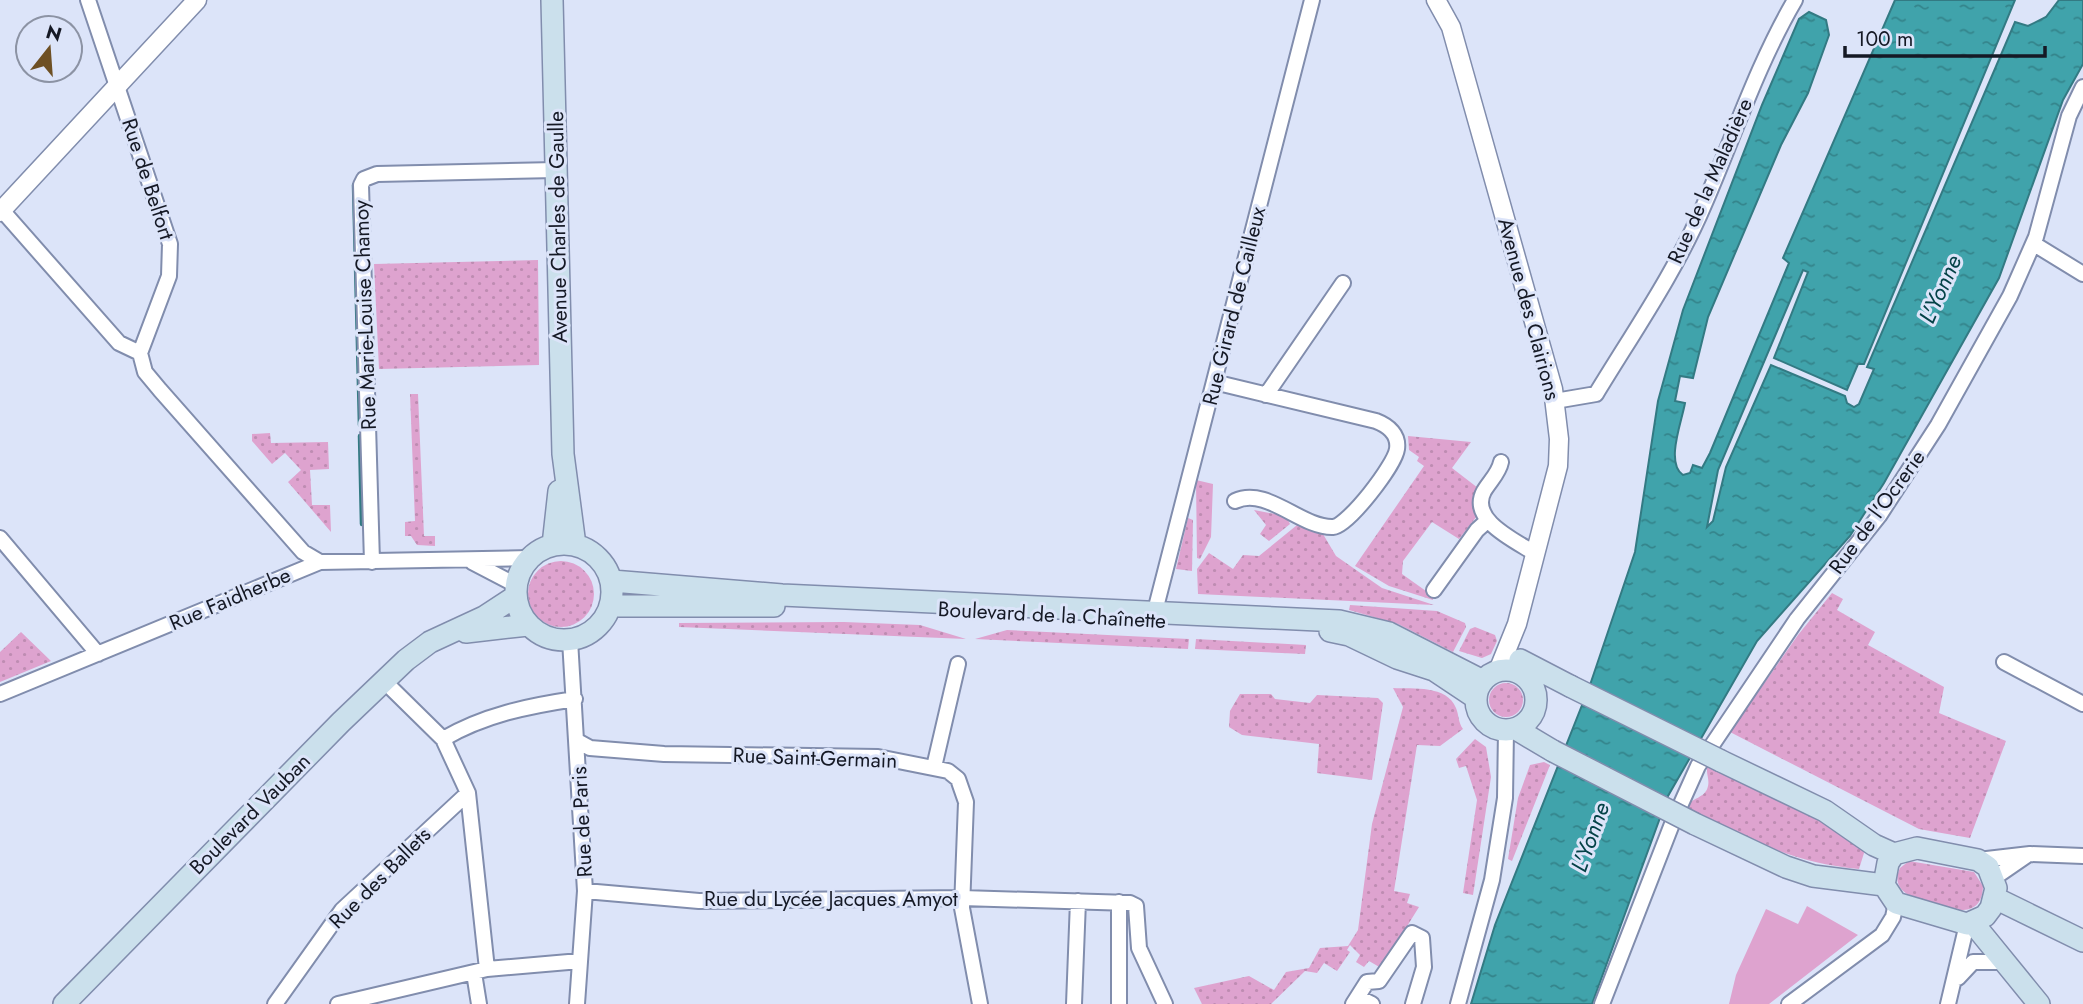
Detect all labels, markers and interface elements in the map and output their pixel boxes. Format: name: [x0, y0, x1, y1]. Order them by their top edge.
north arrow: [14, 14, 84, 84]
scale bar: [1845, 14, 2044, 58]
text: N: [43, 18, 65, 48]
text: 100 m: [1856, 24, 1913, 54]
street label: Rue de la Maladière: [1660, 93, 1760, 269]
street label: Avenue Charles de Gaulle: [541, 111, 575, 343]
street label: Rue de Belfort: [114, 114, 182, 244]
street label: Rue Marie-Louise Chamoy: [346, 199, 384, 431]
street label: Rue Girard de Cailleux: [1195, 203, 1273, 408]
street label: Avenue des Clairions: [1490, 214, 1568, 404]
water label: L'Yonne: [1910, 249, 1970, 329]
street label: Rue de l'Ocrerie: [1822, 444, 1932, 580]
street label: Rue Faidherbe: [165, 560, 295, 638]
street label: Boulevard de la Chaînette: [937, 594, 1167, 636]
street label: Rue Saint-Germain: [732, 740, 898, 776]
street label: Boulevard Vauban: [183, 747, 317, 881]
street label: Rue de Paris: [564, 766, 600, 878]
water label: L'Yonne: [1562, 797, 1618, 876]
street label: Rue des Ballets: [322, 820, 438, 936]
street label: Rue du Lycée Jacques Amyot: [704, 884, 958, 914]

